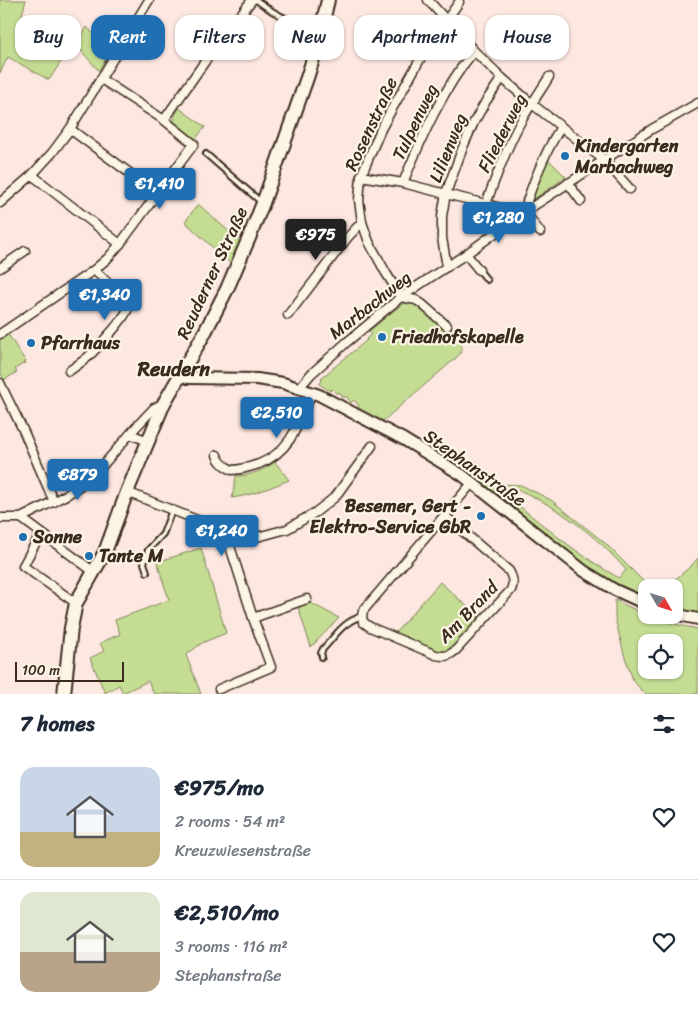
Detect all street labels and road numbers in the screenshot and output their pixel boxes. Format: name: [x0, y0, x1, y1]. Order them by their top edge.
street label: Rosenstraße: [335, 72, 407, 176]
street label: Tulpenweg: [383, 78, 447, 166]
street label: Fliederweg: [468, 88, 536, 178]
street label: Lilienweg: [420, 108, 476, 188]
street label: Reuderner Straße: [167, 201, 257, 345]
street label: Marbachweg: [321, 262, 419, 348]
street label: Stephanstraße: [417, 421, 533, 515]
street label: Am Brand: [429, 572, 507, 652]

